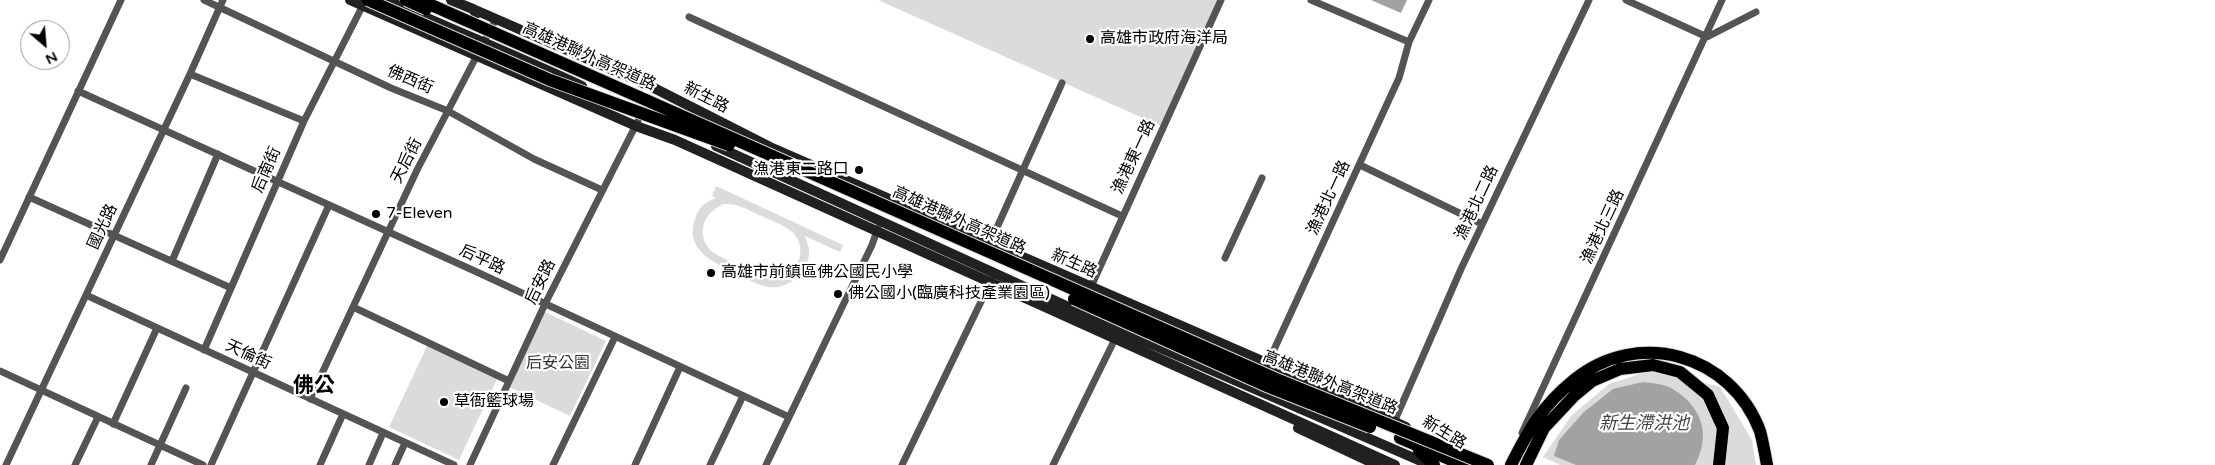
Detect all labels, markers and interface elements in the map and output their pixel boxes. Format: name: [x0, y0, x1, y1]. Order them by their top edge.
street label: 高雄港聯外高架道路: [519, 19, 659, 95]
north arrow: [20, 20, 70, 70]
place label: 高雄市政府海洋局: [1100, 29, 1228, 49]
marker: 高雄市政府海洋局: [1084, 33, 1096, 45]
text: N: [43, 48, 60, 68]
street label: 佛西街: [384, 62, 436, 98]
street label: 新生路: [680, 79, 732, 117]
street label: 漁港東一路: [1108, 117, 1160, 197]
street label: 天后街: [388, 135, 426, 187]
street label: 后南街: [248, 144, 286, 196]
street label: 漁港北一路: [1303, 158, 1355, 238]
place label: 漁港東二路口: [753, 160, 849, 180]
street label: 漁港北二路: [1451, 163, 1503, 243]
marker: 漁港東二路口: [853, 164, 865, 176]
street label: 高雄港聯外高架道路: [889, 183, 1029, 259]
street label: 漁港北三路: [1577, 187, 1629, 267]
street label: 國光路: [84, 201, 122, 253]
place label: 7-Eleven: [386, 204, 453, 224]
marker: 7-Eleven: [370, 208, 382, 220]
street label: 后平路: [456, 241, 508, 279]
street label: 新生路: [1048, 245, 1100, 283]
street label: 后安路: [522, 256, 560, 308]
place label: 高雄市前鎮區佛公國民小學: [721, 263, 913, 283]
marker: 高雄市前鎮區佛公國民小學: [705, 267, 717, 279]
place label: 佛公國小(臨廣科技產業園區): [848, 284, 1050, 304]
marker: 佛公國小(臨廣科技產業園區): [832, 288, 844, 300]
street label: 天倫街: [222, 336, 274, 374]
street label: 高雄港聯外高架道路: [1260, 347, 1400, 419]
park label: 后安公園: [526, 354, 590, 374]
district label: 佛公: [293, 373, 335, 399]
place label: 草衙籃球場: [454, 392, 534, 412]
marker: 草衙籃球場: [438, 396, 450, 408]
street label: 新生路: [1418, 412, 1470, 454]
water label: 新生滯洪池: [1599, 413, 1689, 435]

